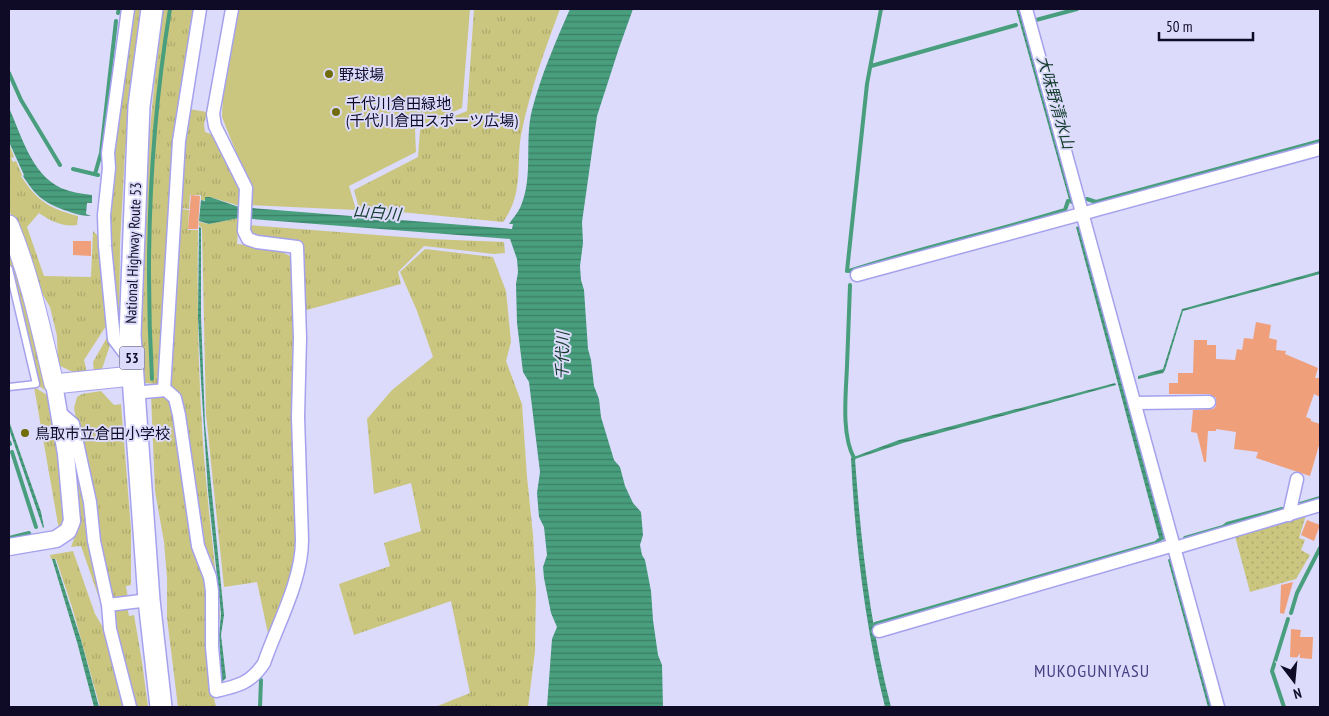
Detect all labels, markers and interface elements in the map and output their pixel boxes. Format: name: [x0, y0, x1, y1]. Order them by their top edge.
scale bar: [1159, 10, 1253, 42]
text: 50 m: [1166, 17, 1192, 36]
water label: 大味野清水山: [1033, 53, 1079, 152]
place label: 野球場: [339, 65, 384, 84]
marker: 野球場: [323, 68, 335, 80]
place label: 千代川倉田緑地 (千代川倉田スポーツ広場): [346, 94, 518, 130]
marker: 千代川倉田緑地 (千代川倉田スポーツ広場): [330, 106, 342, 118]
street label: National Highway Route 53: [121, 182, 145, 324]
water label: 山白川: [352, 200, 404, 224]
water label: 千代川: [552, 330, 572, 380]
road number: 53: [120, 346, 144, 369]
place label: 鳥取市立倉田小学校: [35, 424, 170, 443]
marker: 鳥取市立倉田小学校: [19, 427, 31, 439]
north arrow: [1269, 656, 1319, 706]
district label: MUKOGUNIYASU: [1034, 659, 1150, 682]
text: N: [1291, 684, 1304, 703]

